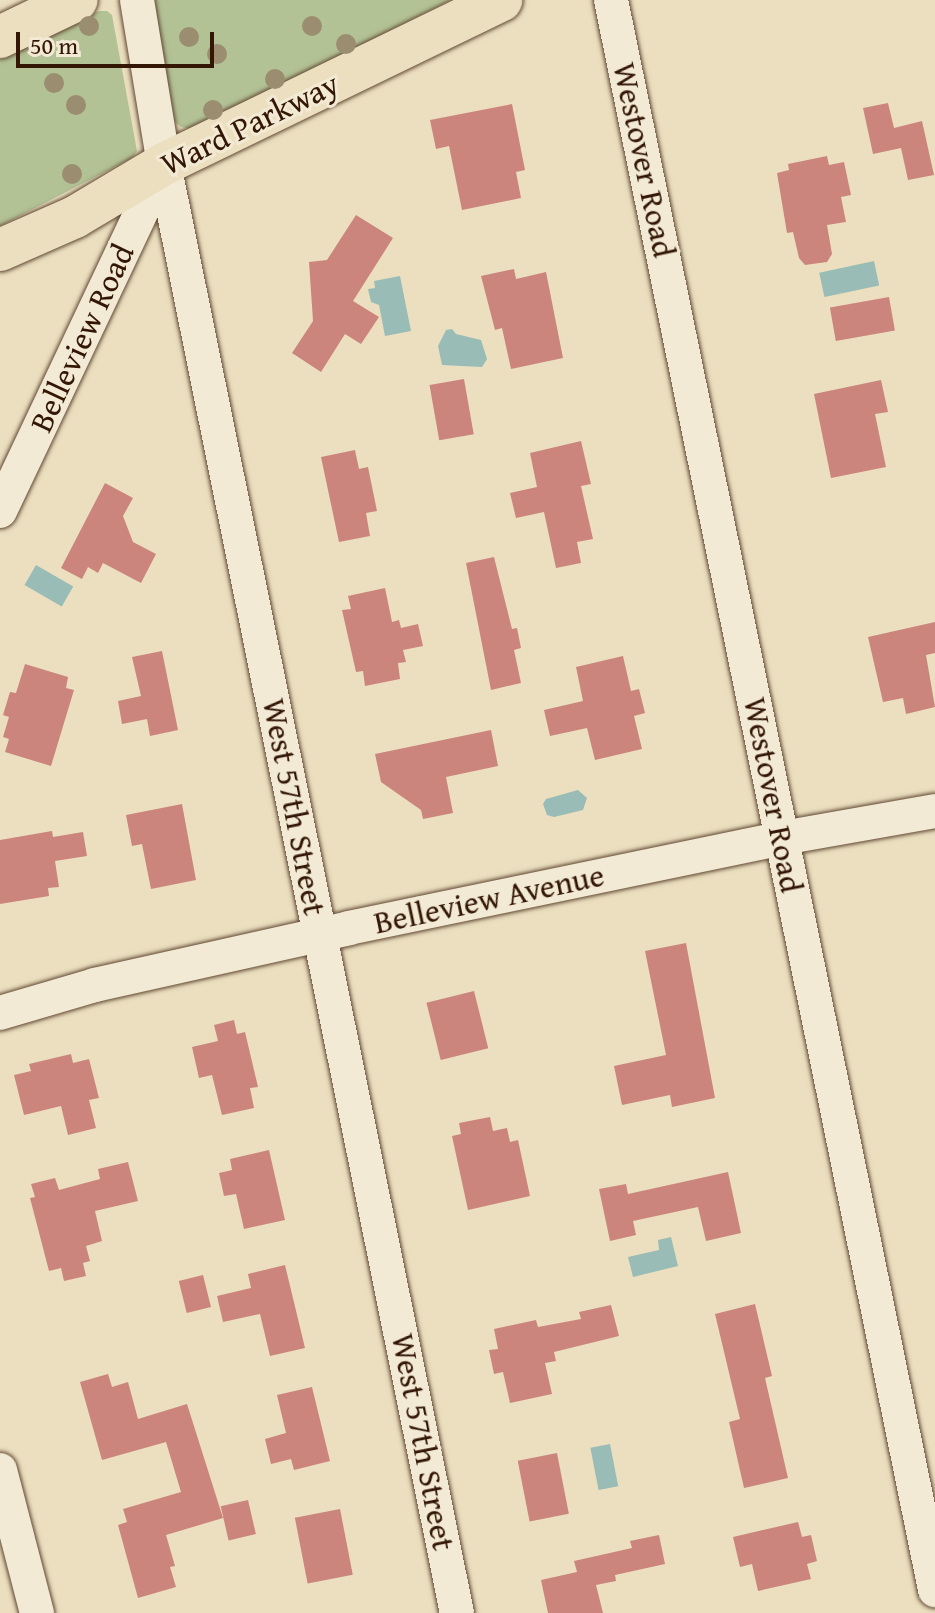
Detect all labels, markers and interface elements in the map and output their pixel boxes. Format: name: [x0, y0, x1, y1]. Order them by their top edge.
scale bar: [20, 16, 218, 66]
text: 50 m: [30, 28, 78, 63]
street label: Westover Road: [605, 59, 683, 261]
street label: Ward Parkway: [155, 64, 345, 184]
street label: Belleview Road: [22, 238, 142, 438]
street label: Westover Road: [735, 694, 811, 896]
street label: West 57th Street: [254, 695, 334, 919]
street label: Belleview Avenue: [370, 856, 608, 942]
street label: West 57th Street: [383, 1330, 463, 1554]

